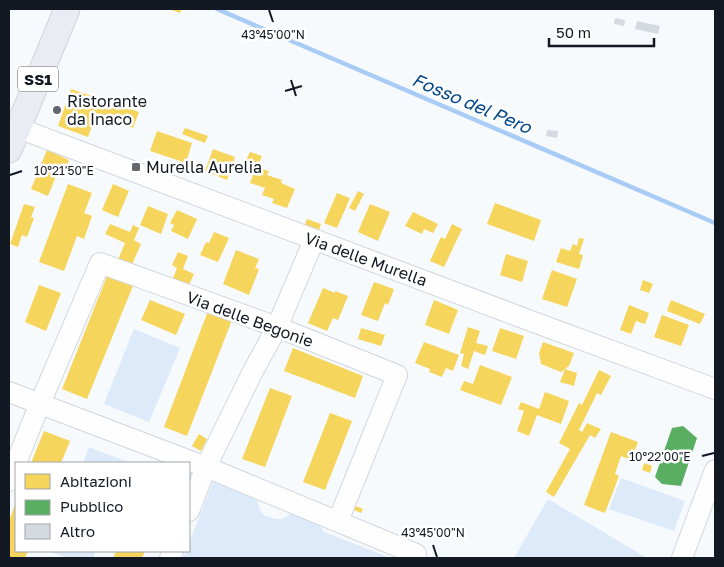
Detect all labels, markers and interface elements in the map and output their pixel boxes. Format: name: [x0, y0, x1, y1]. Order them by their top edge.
scale bar: [549, 15, 654, 47]
text: 50 m: [556, 23, 591, 41]
text: 43°45'00"N: [241, 27, 305, 42]
road number: SS1: [18, 66, 58, 92]
water label: Fosso del Pero: [409, 68, 536, 138]
place label: Ristorante da Inaco: [67, 91, 147, 129]
marker: Ristorante da Inaco: [51, 104, 63, 116]
place label: Murella Aurelia: [146, 157, 262, 177]
marker: Murella Aurelia: [130, 161, 142, 173]
text: 10°21'50"E: [34, 163, 94, 178]
street label: Via delle Murella: [302, 228, 430, 290]
street label: Via delle Begonie: [184, 287, 316, 351]
text: 10°22'00"E: [629, 449, 691, 464]
legend: [15, 462, 190, 552]
text: Abitazioni: [60, 472, 132, 490]
text: Pubblico: [60, 497, 123, 515]
text: Altro: [60, 522, 95, 540]
text: 43°45'00"N: [401, 525, 465, 540]

